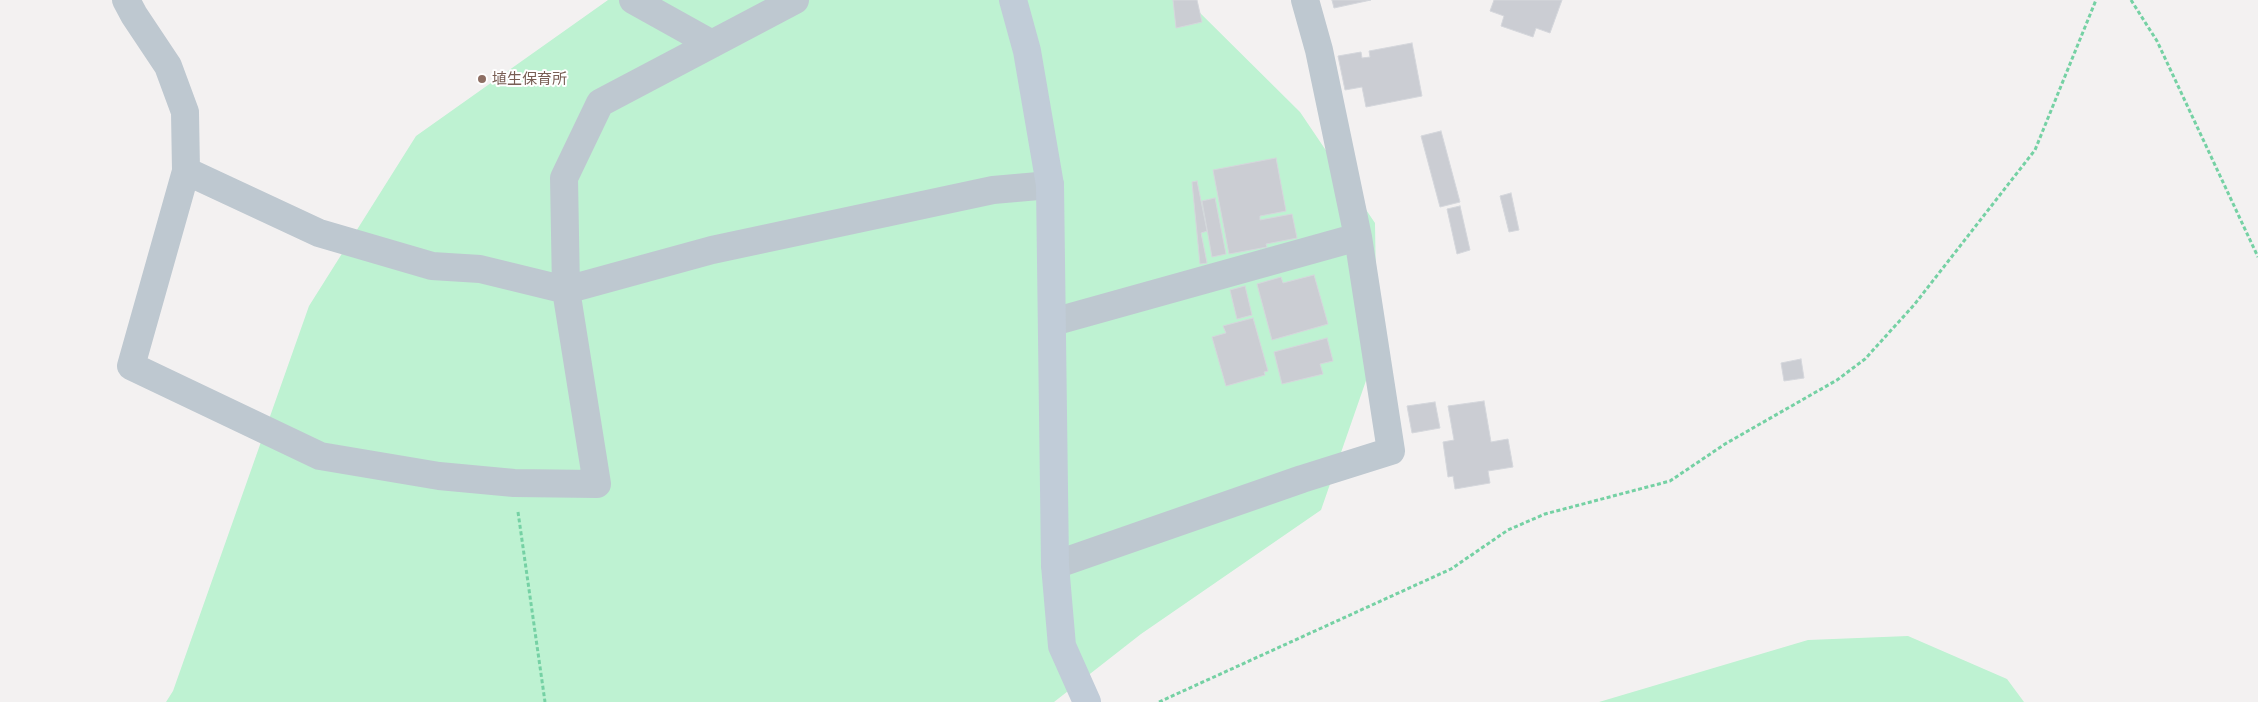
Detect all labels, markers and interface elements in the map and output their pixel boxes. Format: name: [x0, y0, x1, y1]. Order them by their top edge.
place label: 埴生保育所: [492, 70, 567, 88]
marker: 埴生保育所: [476, 73, 488, 85]

